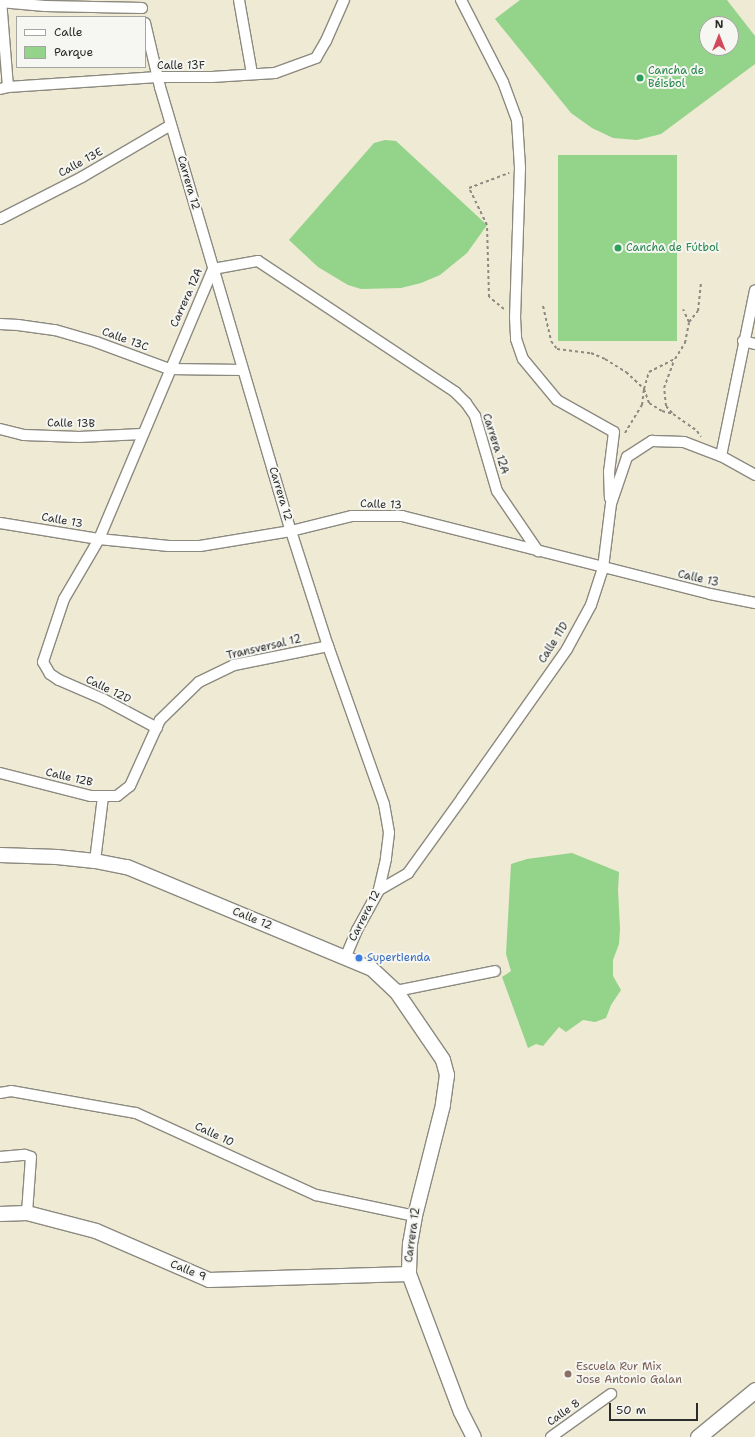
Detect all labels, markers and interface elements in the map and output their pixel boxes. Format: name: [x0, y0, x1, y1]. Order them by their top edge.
legend: [16, 16, 146, 68]
north arrow: [699, 16, 739, 56]
text: N: [715, 17, 723, 32]
text: Calle: [54, 24, 83, 40]
text: Parque: [54, 44, 93, 60]
street label: Calle 13F: [157, 59, 205, 73]
place label: Cancha de Béisbol: [648, 65, 704, 91]
marker: Cancha de Béisbol: [635, 73, 645, 83]
street label: Calle 13E: [57, 145, 105, 181]
street label: Carrera 12: [174, 154, 202, 212]
place label: Cancha de Fútbol: [626, 241, 719, 255]
marker: Cancha de Fútbol: [613, 243, 623, 253]
street label: Carrera 12A: [168, 267, 206, 329]
street label: Calle 13C: [100, 326, 150, 354]
street label: Carrera 12A: [479, 412, 511, 476]
street label: Calle 13B: [47, 417, 95, 431]
street label: Carrera 12: [266, 466, 294, 522]
street label: Calle 13: [360, 498, 402, 512]
street label: Calle 13: [40, 511, 84, 531]
street label: Calle 13: [676, 568, 720, 590]
street label: Calle 11D: [536, 620, 572, 666]
street label: Transversal 12: [225, 633, 303, 663]
street label: Calle 12D: [83, 673, 133, 707]
street label: Calle 12B: [44, 766, 94, 790]
street label: Carrera 12: [347, 888, 383, 944]
street label: Calle 12: [230, 905, 274, 933]
place label: Supertienda: [367, 951, 430, 965]
marker: Supertienda: [354, 953, 364, 963]
street label: Calle 10: [192, 1120, 236, 1150]
street label: Carrera 12: [403, 1207, 423, 1263]
street label: Calle 9: [168, 1258, 208, 1284]
place label: Escuela Rur Mix Jose Antonio Galan: [576, 1361, 682, 1387]
marker: Escuela Rur Mix Jose Antonio Galan: [563, 1369, 573, 1379]
scale bar: [611, 1395, 700, 1421]
street label: Calle 8: [545, 1397, 583, 1429]
text: 50 m: [616, 1402, 646, 1418]

